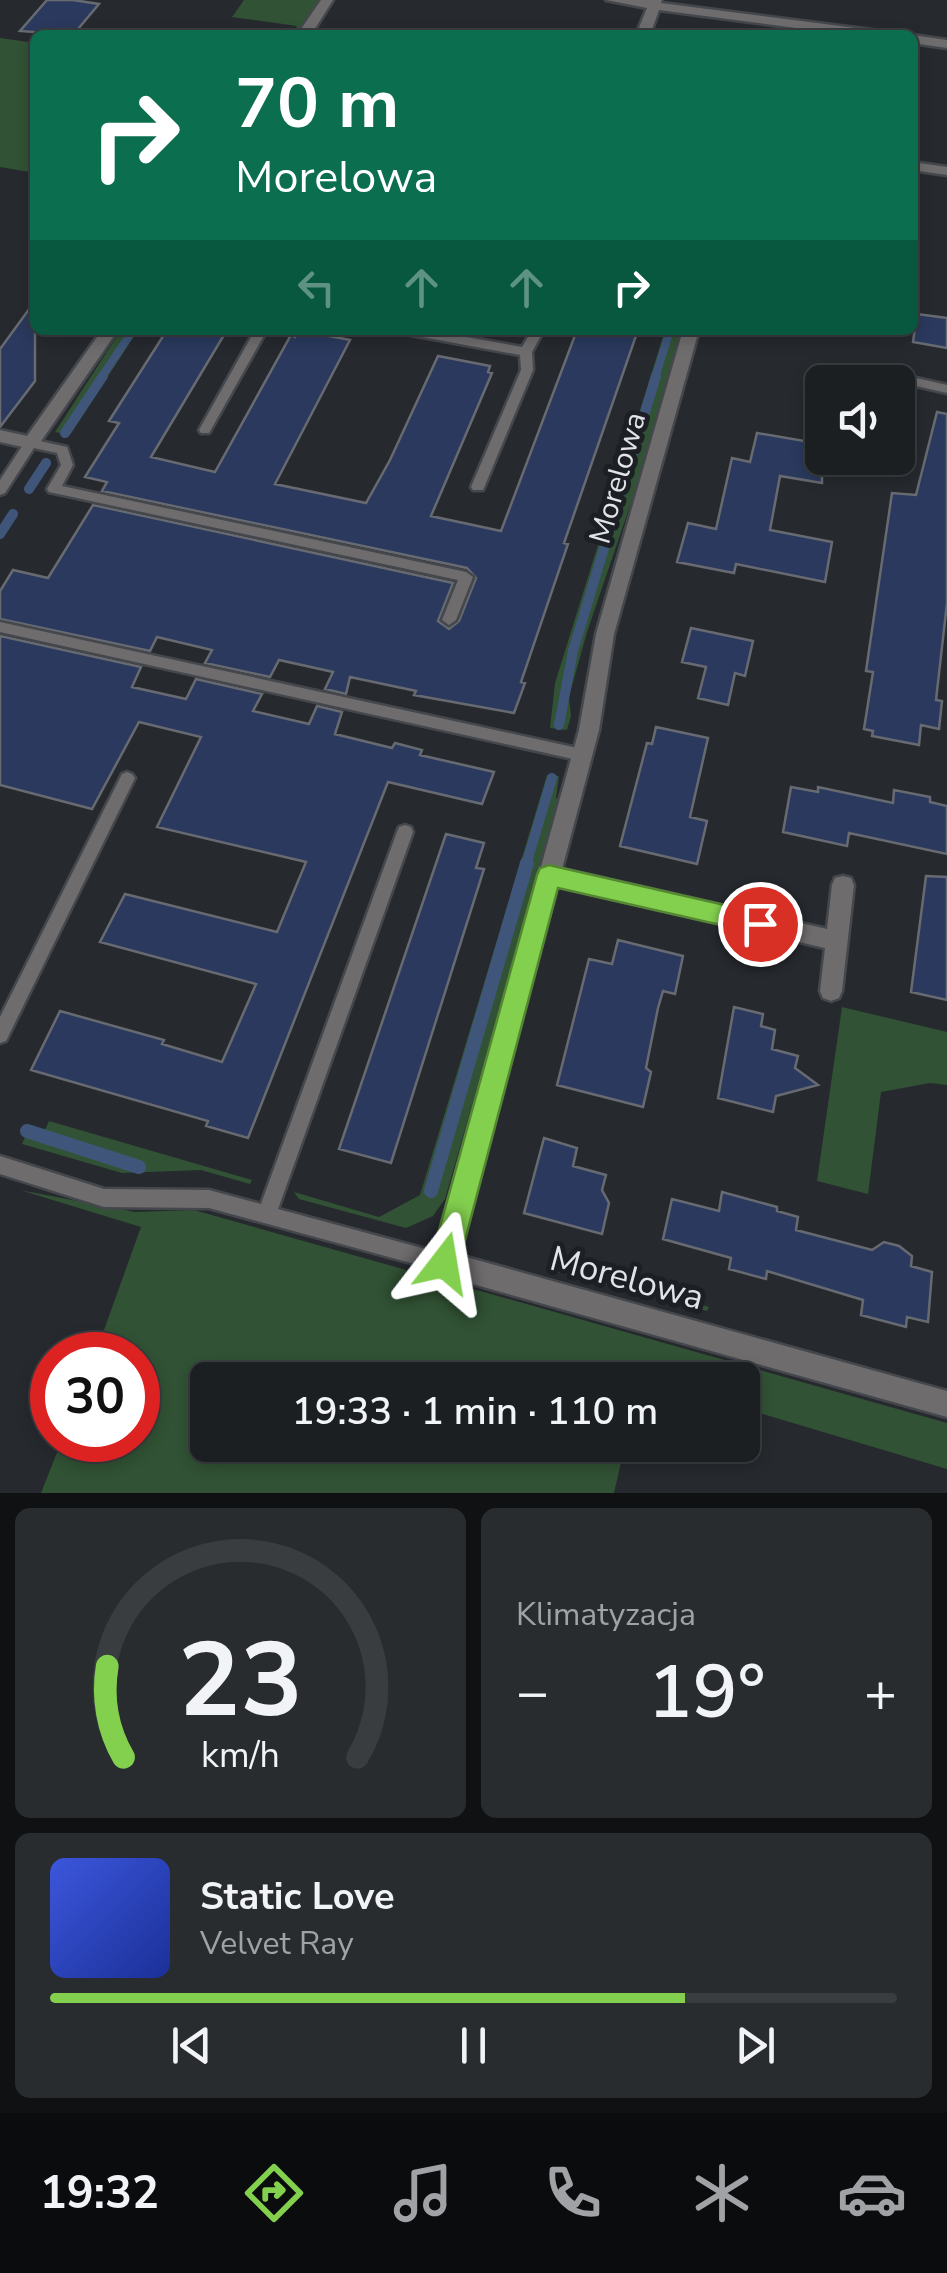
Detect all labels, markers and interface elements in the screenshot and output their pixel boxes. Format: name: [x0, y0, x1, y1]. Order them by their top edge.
text: 70 m: [235, 56, 399, 152]
icon: right: [70, 70, 200, 200]
text: Morelowa: [235, 147, 437, 208]
icon: left: [289, 260, 344, 315]
icon: ahead: [394, 260, 449, 315]
icon: ahead: [499, 260, 554, 315]
icon: right: [604, 260, 659, 315]
map controls: [805, 365, 915, 475]
button: sound: [805, 365, 915, 475]
street label: Morelowa: [580, 408, 656, 548]
pin: [718, 882, 803, 967]
icon: arrive: [733, 897, 788, 952]
position arrow: [392, 1211, 496, 1315]
street label: Morelowa: [545, 1235, 709, 1321]
speed limit sign: 30: [30, 1332, 160, 1462]
text: 19:33 · 1 min · 110 m: [292, 1386, 658, 1437]
text: Klimatyzacja: [516, 1593, 696, 1636]
text: 23: [178, 1610, 303, 1752]
text: 19°: [647, 1641, 766, 1743]
text: −: [516, 1655, 549, 1730]
text: +: [864, 1655, 897, 1730]
text: km/h: [201, 1731, 280, 1780]
text: Static Love: [200, 1871, 395, 1922]
text: Velvet Ray: [200, 1922, 354, 1965]
icon: previous: [164, 2018, 219, 2073]
icon: pause: [446, 2018, 501, 2073]
icon: next: [728, 2018, 783, 2073]
icon: directions: [239, 2158, 309, 2228]
icon: music: [388, 2158, 458, 2228]
icon: phone: [538, 2158, 608, 2228]
icon: climate: [687, 2158, 757, 2228]
icon: car: [837, 2158, 907, 2228]
text: 19:32: [40, 2163, 159, 2224]

